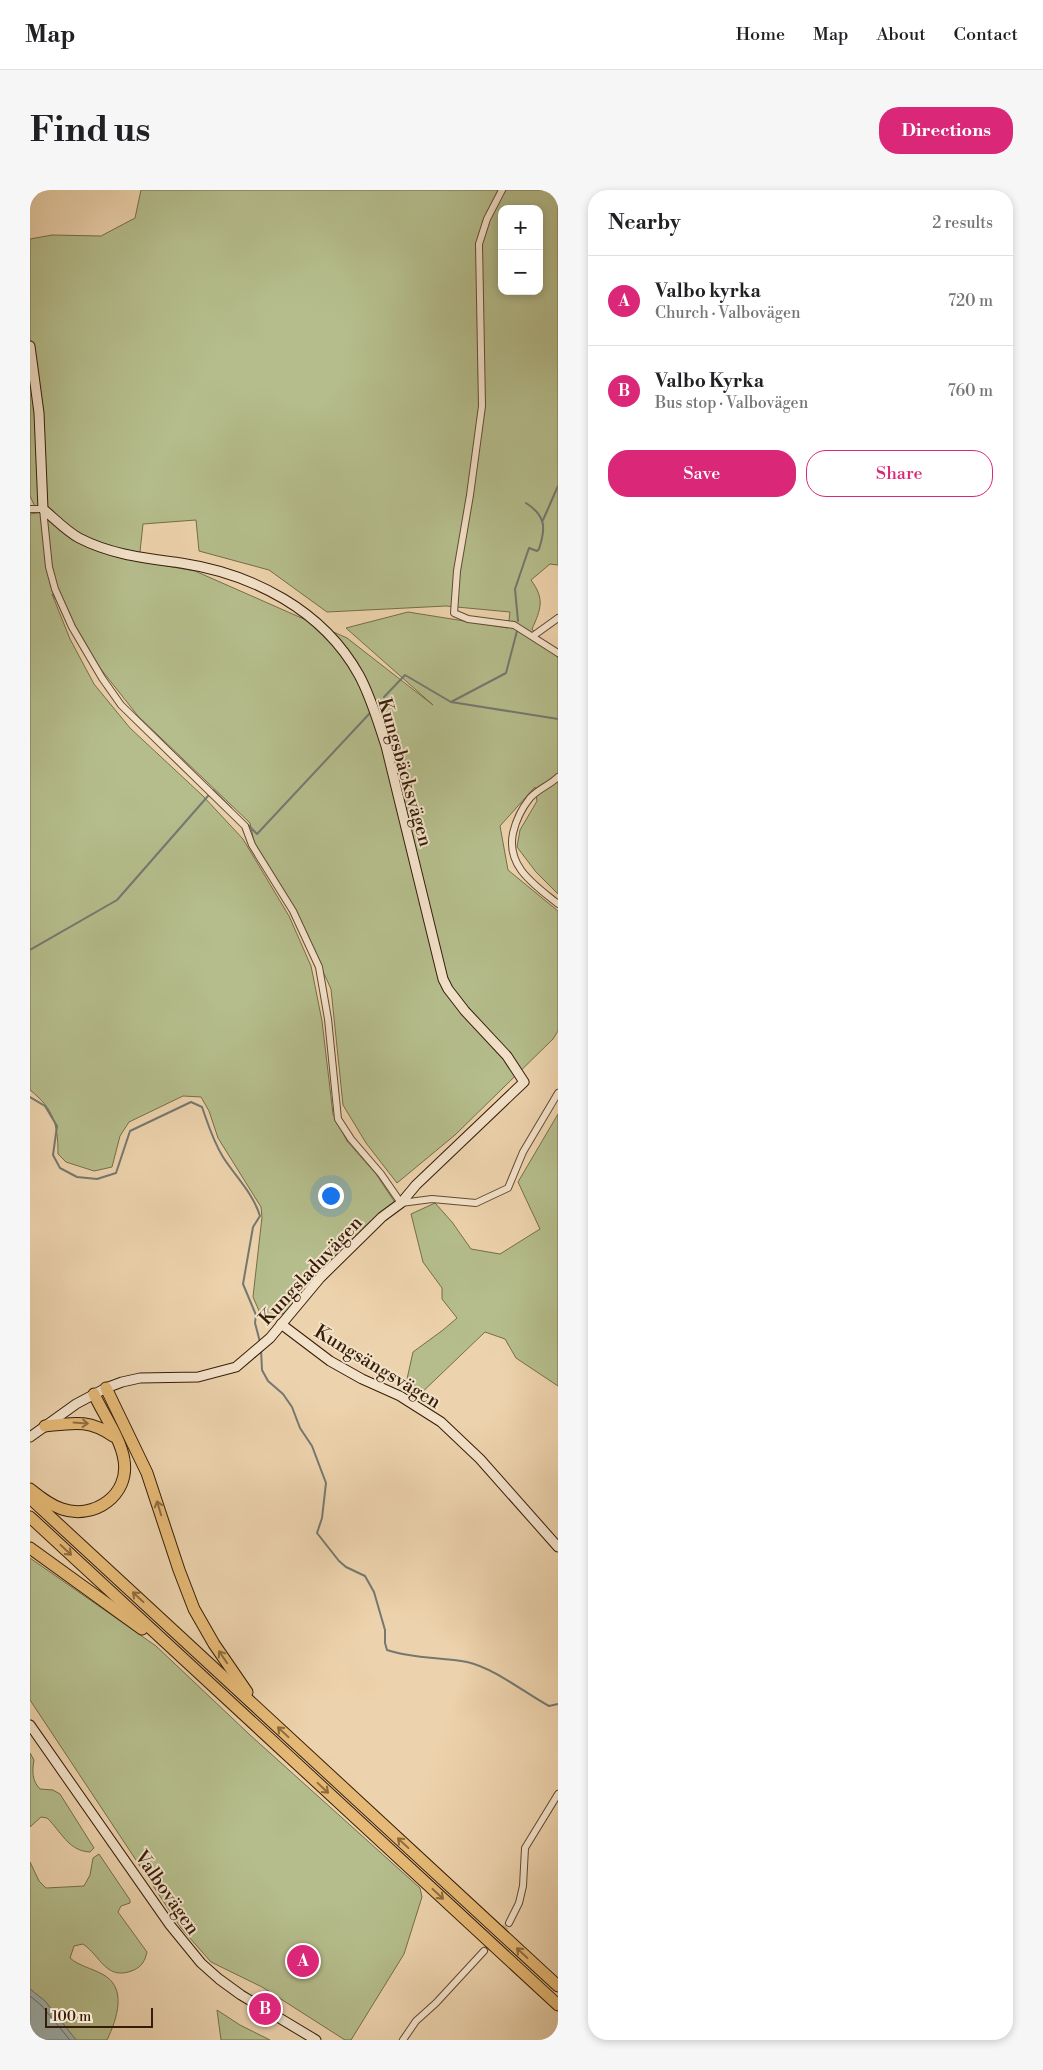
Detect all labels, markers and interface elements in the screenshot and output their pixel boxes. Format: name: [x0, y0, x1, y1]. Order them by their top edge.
text: Map: [25, 20, 75, 50]
text: Home: [736, 23, 785, 46]
text: Map: [813, 23, 849, 46]
text: About: [877, 23, 926, 46]
text: Contact: [954, 23, 1018, 46]
button: Directions: [879, 107, 1013, 154]
text: Find us: [30, 109, 150, 152]
map controls: [498, 205, 543, 295]
button: +: [498, 205, 543, 250]
text: Nearby: [608, 210, 681, 236]
text: 2 results: [932, 213, 993, 233]
button: −: [498, 250, 543, 295]
text: Valbo kyrka: [655, 279, 761, 303]
text: A: [618, 291, 630, 311]
text: 720 m: [948, 291, 993, 311]
text: Church · Valbovägen: [655, 303, 801, 323]
text: Valbo Kyrka: [655, 369, 764, 393]
text: B: [618, 381, 630, 401]
text: 760 m: [948, 381, 993, 401]
text: Bus stop · Valbovägen: [655, 393, 808, 413]
button: Save: [608, 450, 796, 497]
button: Share: [806, 450, 993, 497]
street label: Kungsbäcksvägen: [372, 695, 438, 849]
your location: [318, 1183, 344, 1209]
street label: Kungsladuvägen: [254, 1211, 368, 1330]
street label: Kungsängsvägen: [310, 1320, 445, 1414]
one-way arrow: [73, 1419, 89, 1428]
one-way arrow: [154, 1501, 164, 1517]
one-way arrow: [59, 1544, 72, 1556]
one-way arrow: [131, 1591, 144, 1603]
one-way arrow: [218, 1650, 228, 1664]
one-way arrow: [277, 1726, 290, 1738]
one-way arrow: [317, 1782, 330, 1794]
one-way arrow: [396, 1837, 409, 1849]
street label: Valbovägen: [129, 1845, 205, 1940]
one-way arrow: [432, 1888, 445, 1900]
pin: A: [287, 1942, 319, 1980]
one-way arrow: [516, 1947, 529, 1959]
pin: B: [249, 1990, 281, 2028]
scale bar: [45, 2005, 152, 2028]
text: 100 m: [52, 2008, 91, 2026]

